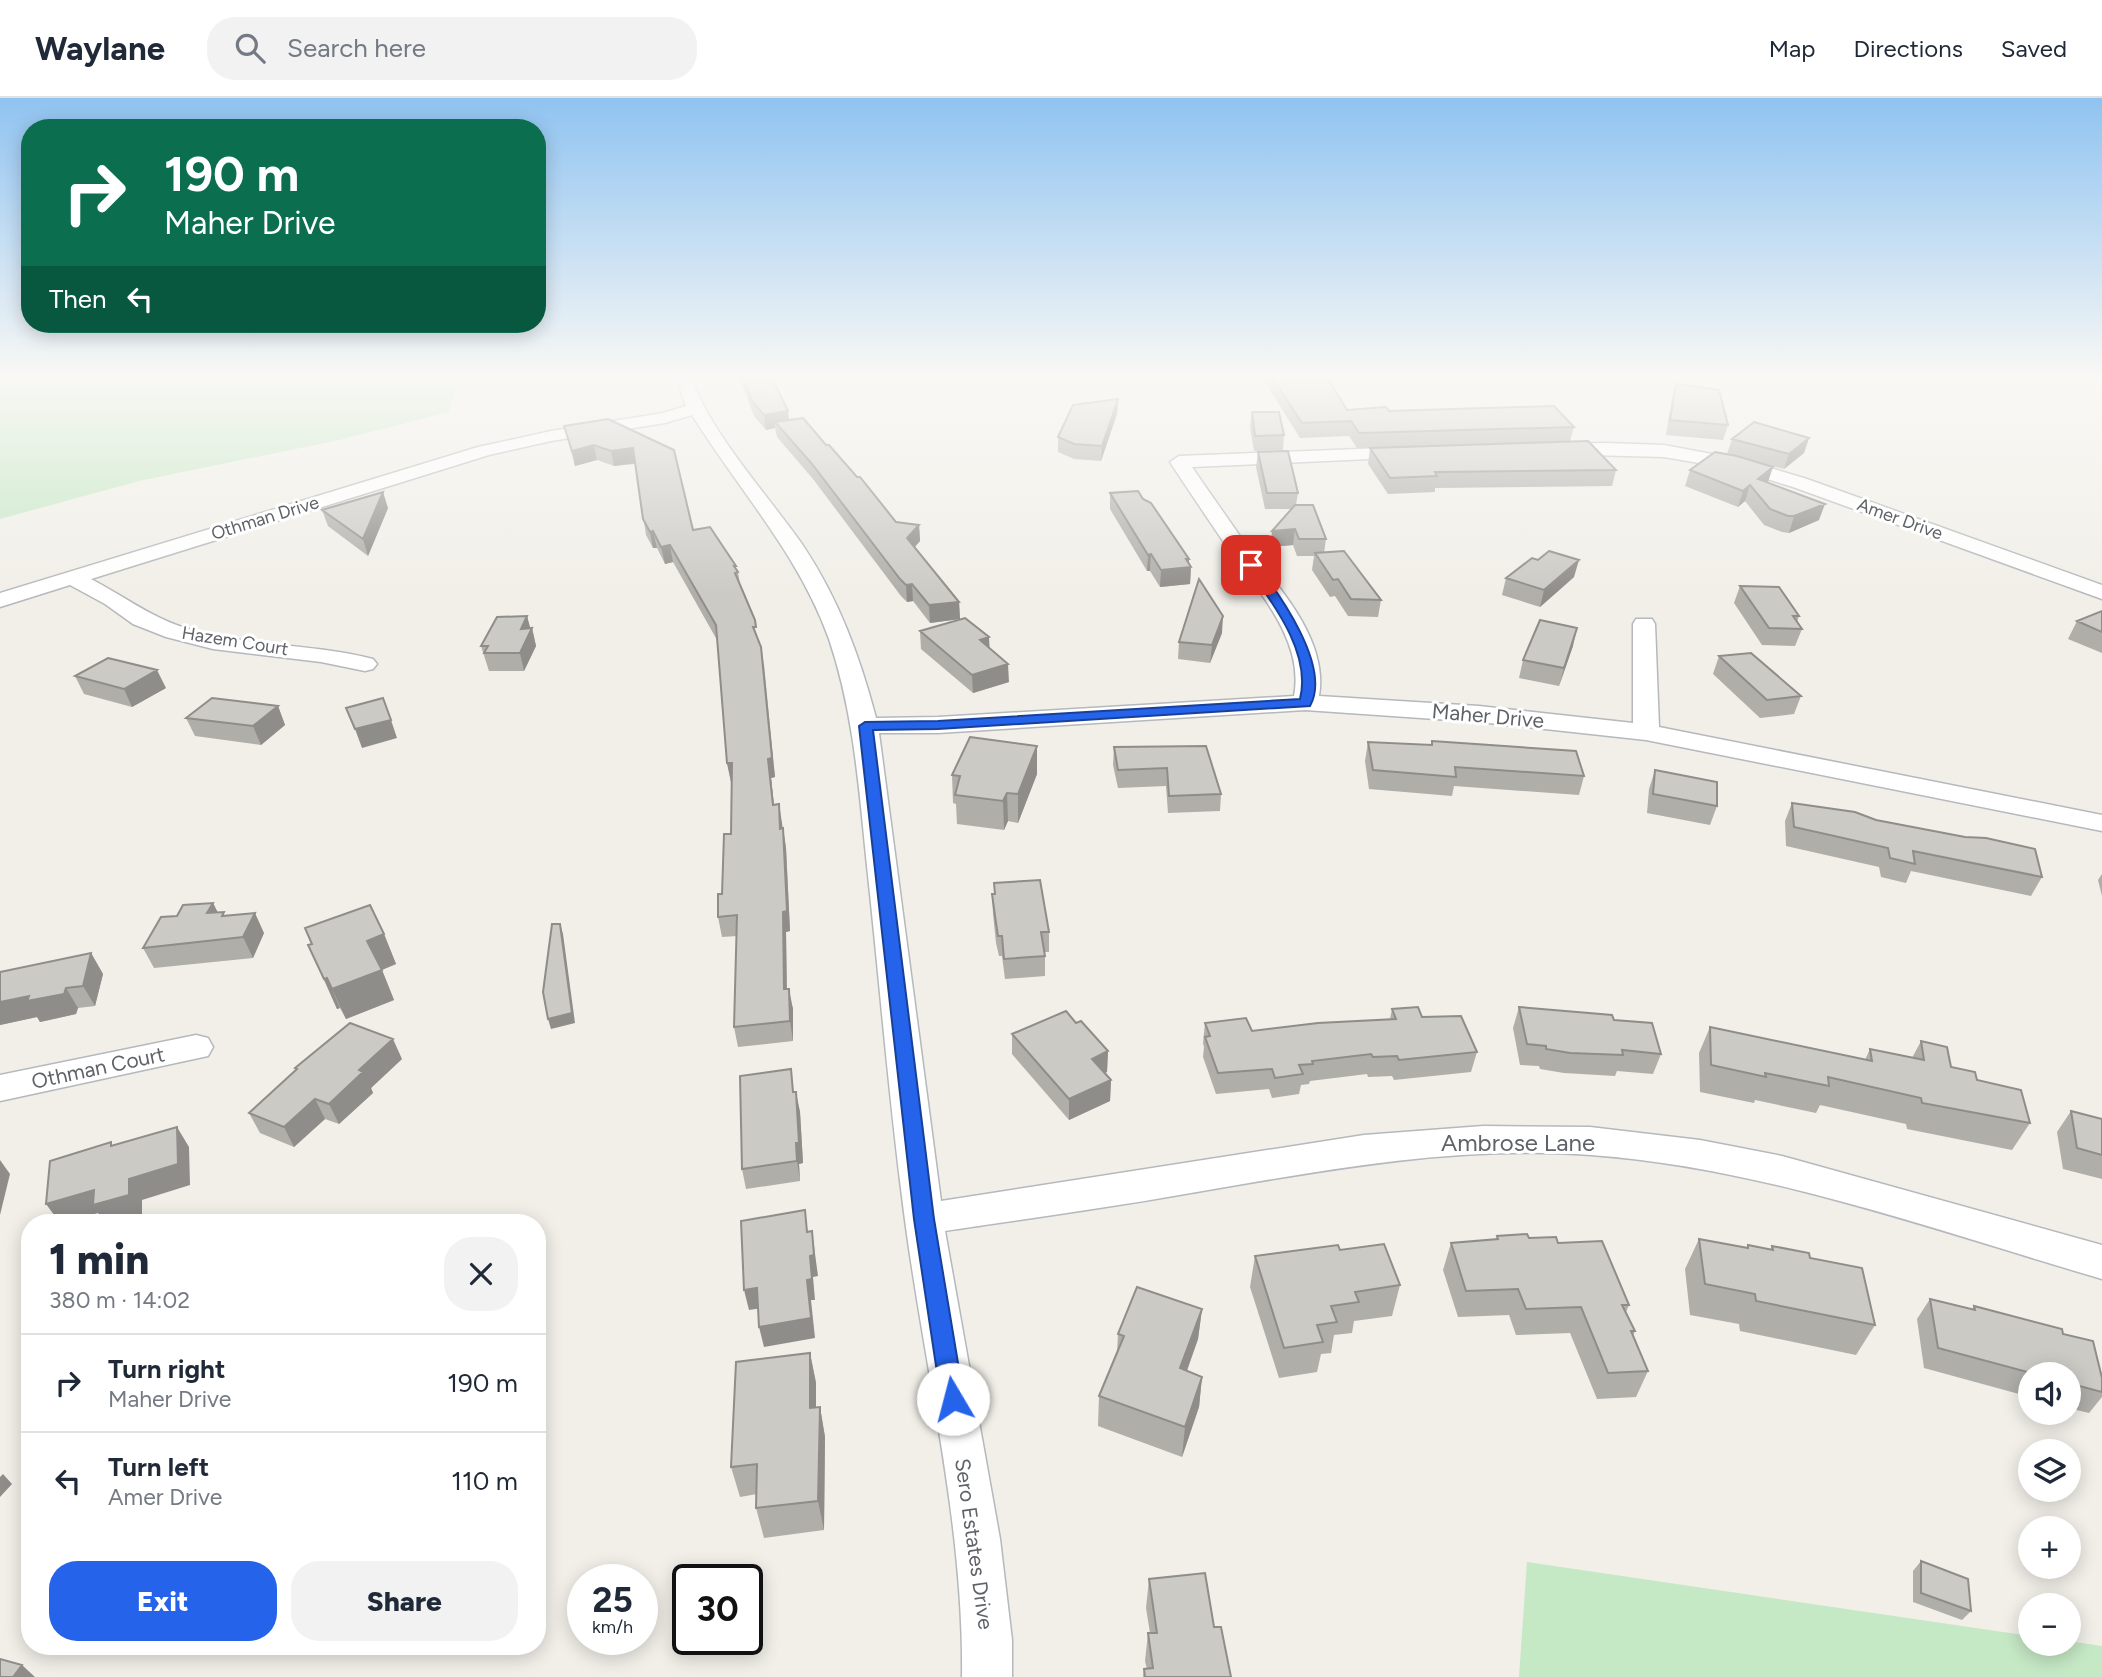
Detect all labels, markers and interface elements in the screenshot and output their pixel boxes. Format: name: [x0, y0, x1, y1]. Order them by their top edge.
search box: [207, 17, 697, 80]
text: Waylane: [35, 29, 165, 68]
icon: search: [231, 29, 269, 67]
text: Search here: [287, 32, 426, 64]
text: Map: [1769, 34, 1815, 63]
text: Directions: [1853, 34, 1963, 63]
text: Saved: [2001, 34, 2067, 63]
text: 190 m: [164, 144, 299, 203]
icon: right: [49, 147, 140, 238]
text: Maher Drive: [164, 204, 335, 242]
icon: left: [121, 280, 159, 318]
text: Then: [49, 283, 107, 315]
street label: Othman Drive: [208, 491, 322, 545]
street label: Amer Drive: [1854, 493, 1946, 545]
pin: [1221, 535, 1281, 595]
icon: arrive: [1232, 546, 1270, 584]
street label: Hazem Court: [180, 622, 290, 660]
street label: Maher Drive: [1431, 698, 1545, 733]
street label: Othman Court: [29, 1041, 167, 1094]
street label: Ambrose Lane: [1441, 1128, 1595, 1157]
text: 1 min: [49, 1234, 149, 1285]
button: close: [444, 1237, 518, 1311]
text: 380 m · 14:02: [49, 1286, 190, 1314]
text: Turn right: [108, 1353, 225, 1385]
position arrow: [916, 1362, 990, 1436]
map controls: [2018, 1362, 2081, 1656]
button: sound: [2018, 1362, 2081, 1425]
icon: right: [49, 1364, 87, 1402]
text: 190 m: [447, 1367, 518, 1399]
text: Maher Drive: [108, 1385, 231, 1413]
button: layers: [2018, 1439, 2081, 1502]
text: Turn left: [108, 1451, 209, 1483]
street label: Sero Estates Drive: [950, 1457, 999, 1631]
icon: left: [49, 1462, 87, 1500]
text: 110 m: [451, 1465, 518, 1497]
text: Amer Drive: [108, 1483, 222, 1511]
button: +: [2018, 1516, 2081, 1579]
button: Exit: [49, 1561, 277, 1641]
button: Share: [291, 1561, 518, 1641]
speed limit sign: 30: [672, 1564, 763, 1655]
text: 25: [592, 1579, 633, 1621]
button: −: [2018, 1593, 2081, 1656]
text: km/h: [592, 1616, 633, 1638]

